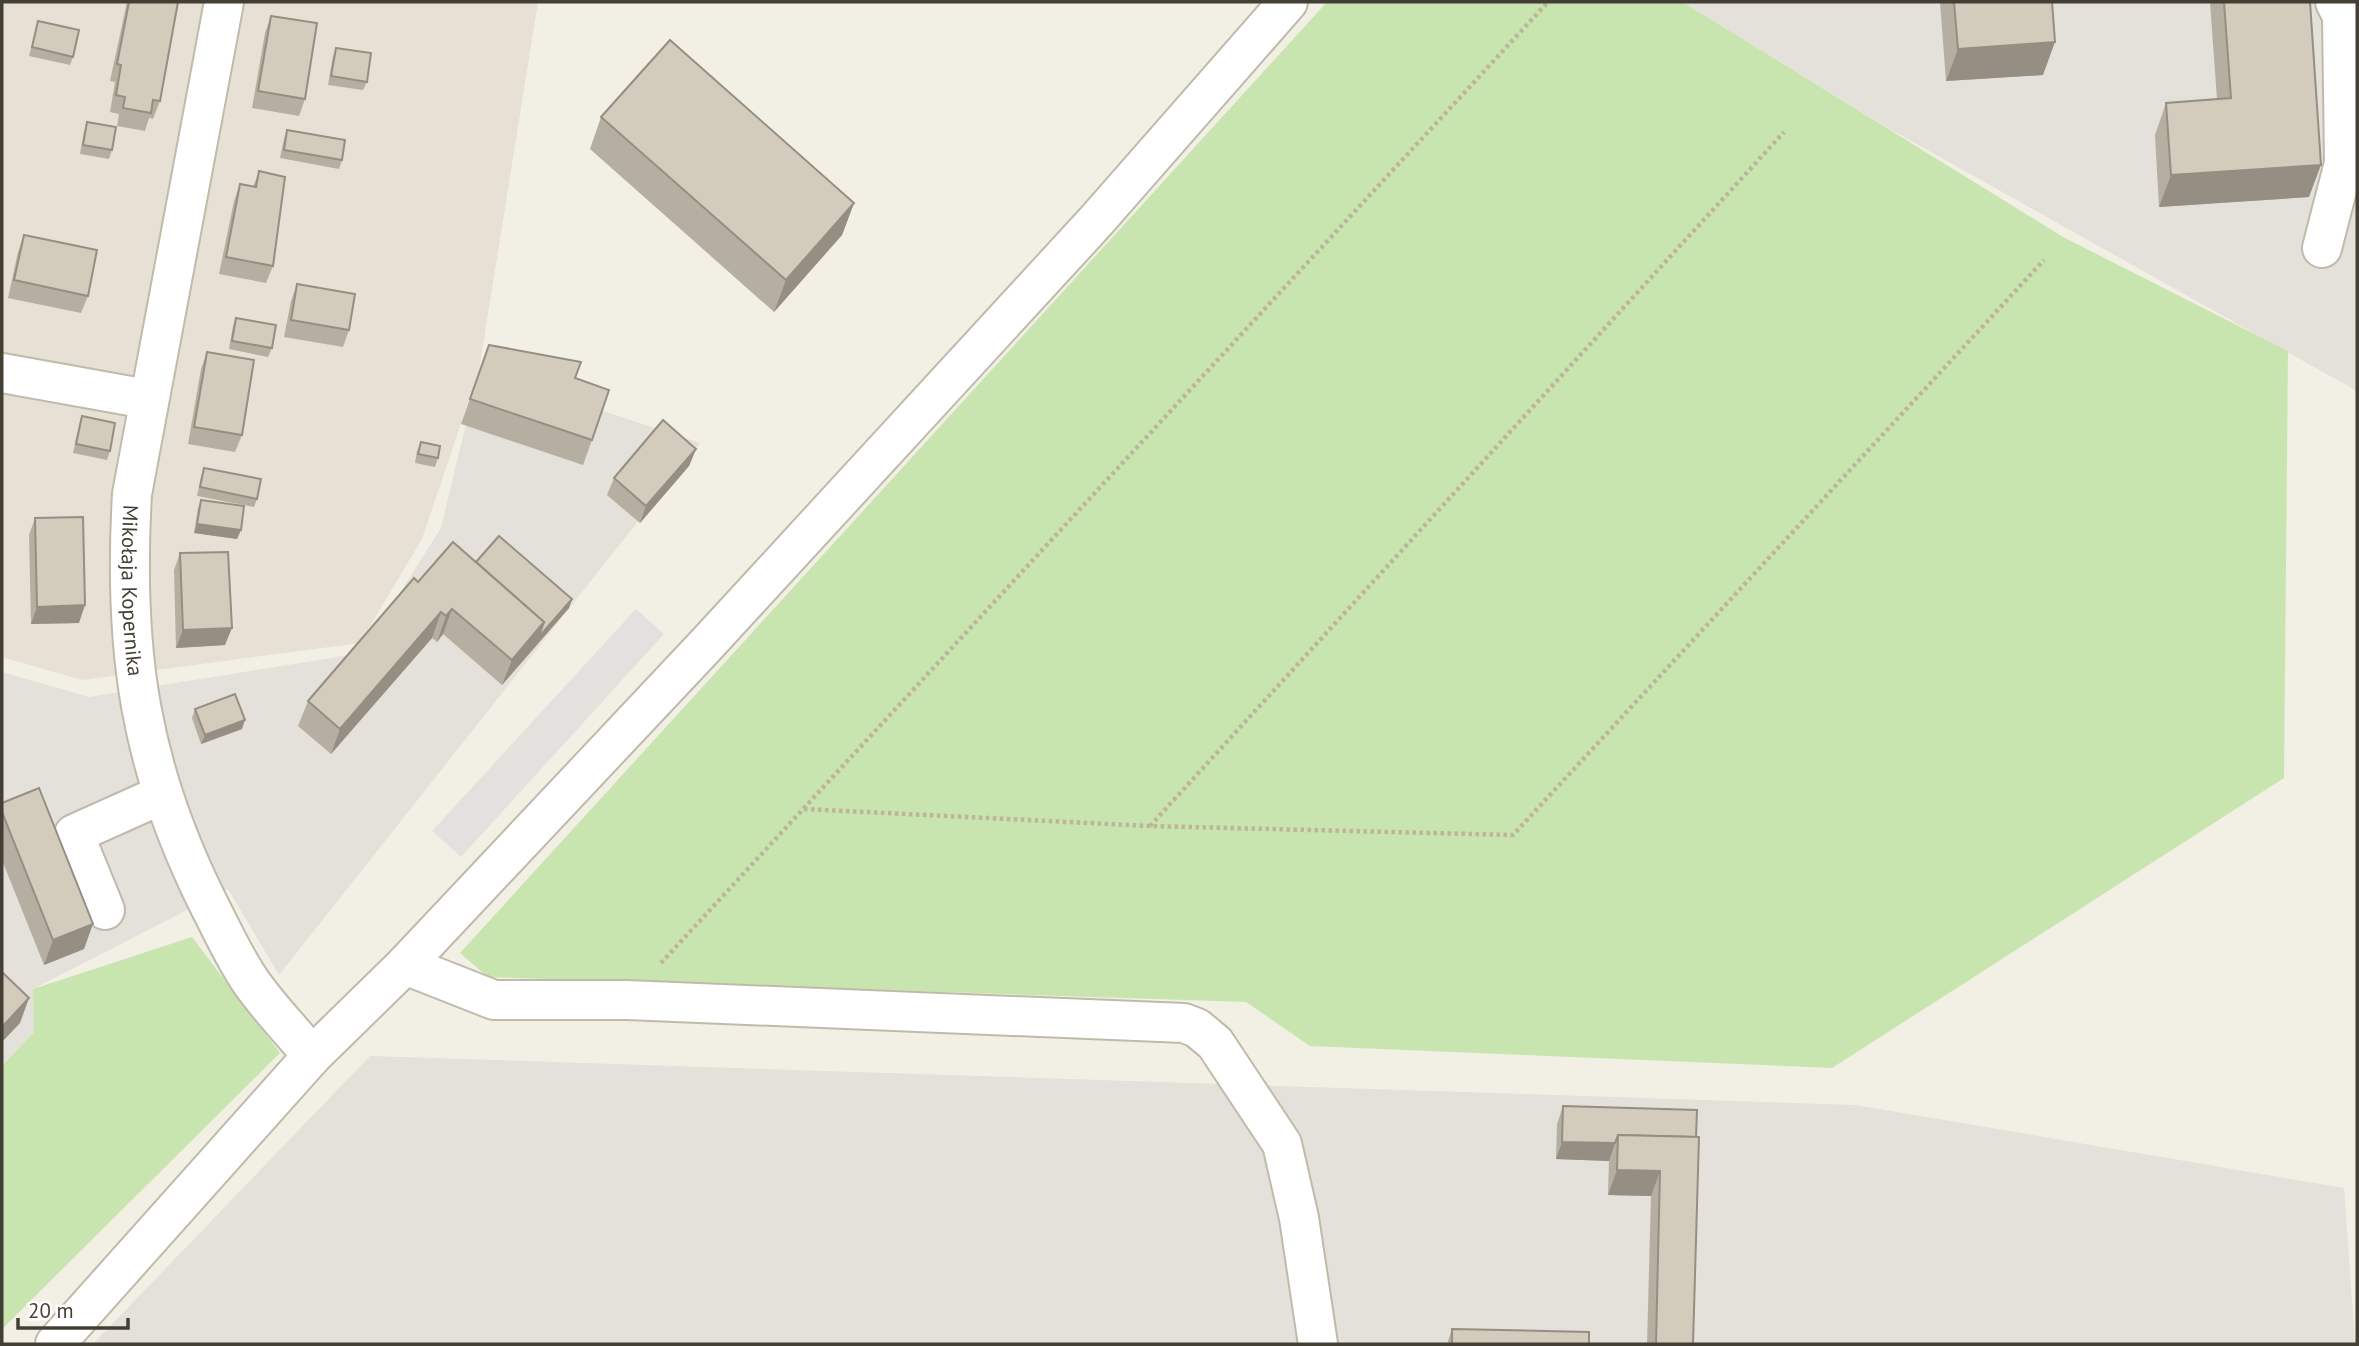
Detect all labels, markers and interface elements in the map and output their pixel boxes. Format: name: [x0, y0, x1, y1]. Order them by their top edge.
street label: Mikołaja Kopernika: [116, 504, 150, 678]
scale bar: [18, 1286, 128, 1330]
text: 20 m: [28, 1297, 74, 1324]

